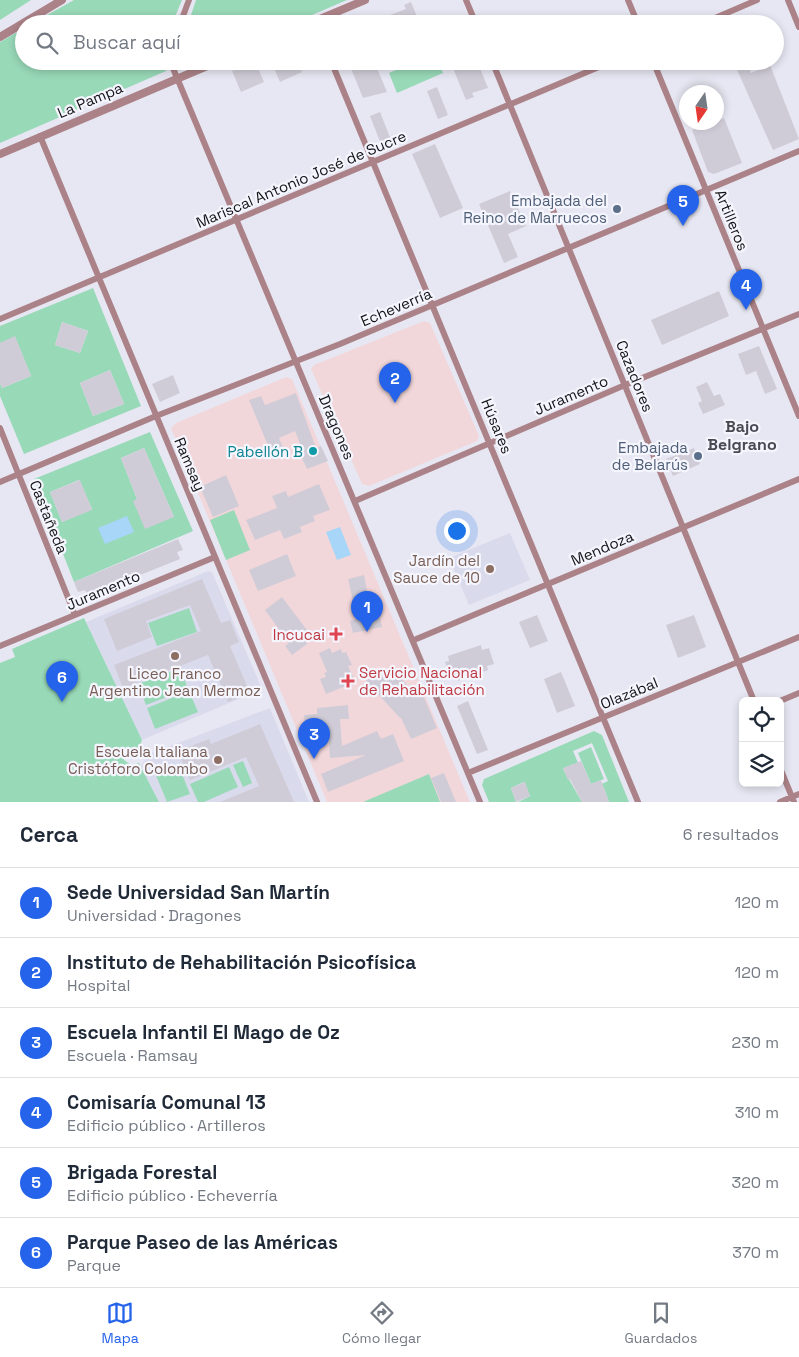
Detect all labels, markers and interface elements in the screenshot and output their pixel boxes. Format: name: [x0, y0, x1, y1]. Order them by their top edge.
search box: [15, 15, 784, 70]
icon: search: [33, 29, 61, 57]
text: Buscar aquí: [73, 30, 181, 55]
street label: La Pampa: [54, 78, 126, 122]
north arrow: [679, 85, 724, 130]
street label: Mariscal Antonio José de Sucre: [193, 126, 409, 232]
pin: 5: [667, 185, 699, 226]
street label: Artilleros: [711, 187, 753, 254]
place label: Embajada del Reino de Marruecos: [463, 191, 607, 227]
marker: Embajada del Reino de Marruecos: [611, 203, 623, 215]
pin: 4: [730, 269, 762, 310]
street label: Echeverría: [358, 283, 435, 330]
street label: Cazadores: [612, 337, 658, 415]
pin: 2: [379, 362, 411, 403]
street label: Juramento: [531, 371, 611, 419]
street label: Dragones: [315, 392, 359, 462]
street label: Húsares: [477, 396, 517, 456]
district label: Bajo Belgrano: [707, 416, 777, 455]
street label: Ramsay: [170, 434, 210, 494]
place label: Embajada de Belarús: [612, 438, 688, 474]
place label: Pabellón B: [227, 442, 303, 461]
marker: Pabellón B: [307, 445, 319, 457]
marker: Embajada de Belarús: [692, 450, 704, 462]
street label: Castañeda: [26, 477, 73, 557]
your location: [444, 518, 470, 544]
street label: Mendoza: [568, 526, 636, 570]
place label: Jardín del Sauce de 10: [393, 551, 480, 587]
marker: Jardín del Sauce de 10: [484, 563, 496, 575]
street label: Juramento: [63, 566, 143, 614]
pin: 1: [351, 591, 383, 632]
place label: Incucai: [273, 625, 325, 644]
marker: Incucai: [329, 627, 343, 641]
marker: Liceo Franco Argentino Jean Mermoz: [169, 650, 181, 662]
pin: 6: [46, 661, 78, 702]
place label: Servicio Nacional de Rehabilitación: [359, 663, 485, 699]
place label: Liceo Franco Argentino Jean Mermoz: [89, 664, 261, 700]
street label: Olazábal: [597, 673, 661, 713]
marker: Servicio Nacional de Rehabilitación: [341, 674, 355, 688]
map controls: [739, 697, 784, 787]
button: locate: [739, 697, 784, 742]
pin: 3: [298, 718, 330, 759]
place label: Escuela Italiana Cristóforo Colombo: [68, 742, 208, 778]
button: layers: [739, 742, 784, 787]
marker: Escuela Italiana Cristóforo Colombo: [212, 754, 224, 766]
text: Cerca: [20, 821, 78, 848]
text: 6 resultados: [683, 824, 779, 845]
text: Sede Universidad San Martín: [67, 880, 330, 905]
text: 1: [32, 892, 40, 913]
text: 120 m: [735, 892, 779, 913]
text: Universidad · Dragones: [67, 905, 241, 926]
text: Instituto de Rehabilitación Psicofísica: [67, 950, 416, 975]
text: 2: [31, 962, 41, 983]
text: 120 m: [735, 962, 779, 983]
text: Hospital: [67, 975, 130, 996]
text: Escuela Infantil El Mago de Oz: [67, 1020, 340, 1045]
text: 3: [31, 1032, 41, 1053]
text: 230 m: [732, 1032, 779, 1053]
text: Escuela · Ramsay: [67, 1045, 198, 1066]
text: Comisaría Comunal 13: [67, 1090, 266, 1115]
text: 4: [31, 1102, 41, 1123]
text: 310 m: [735, 1102, 779, 1123]
text: Edificio público · Artilleros: [67, 1115, 266, 1136]
text: Brigada Forestal: [67, 1160, 217, 1185]
text: 5: [31, 1172, 41, 1193]
text: 320 m: [732, 1172, 779, 1193]
text: Edificio público · Echeverría: [67, 1185, 278, 1206]
text: Parque Paseo de las Américas: [67, 1230, 338, 1255]
text: 6: [31, 1242, 41, 1263]
text: 370 m: [732, 1242, 779, 1263]
text: Parque: [67, 1255, 121, 1276]
tab: Mapa: [102, 1299, 139, 1347]
tab: Cómo llegar: [342, 1299, 421, 1347]
tab: Guardados: [625, 1299, 697, 1347]

